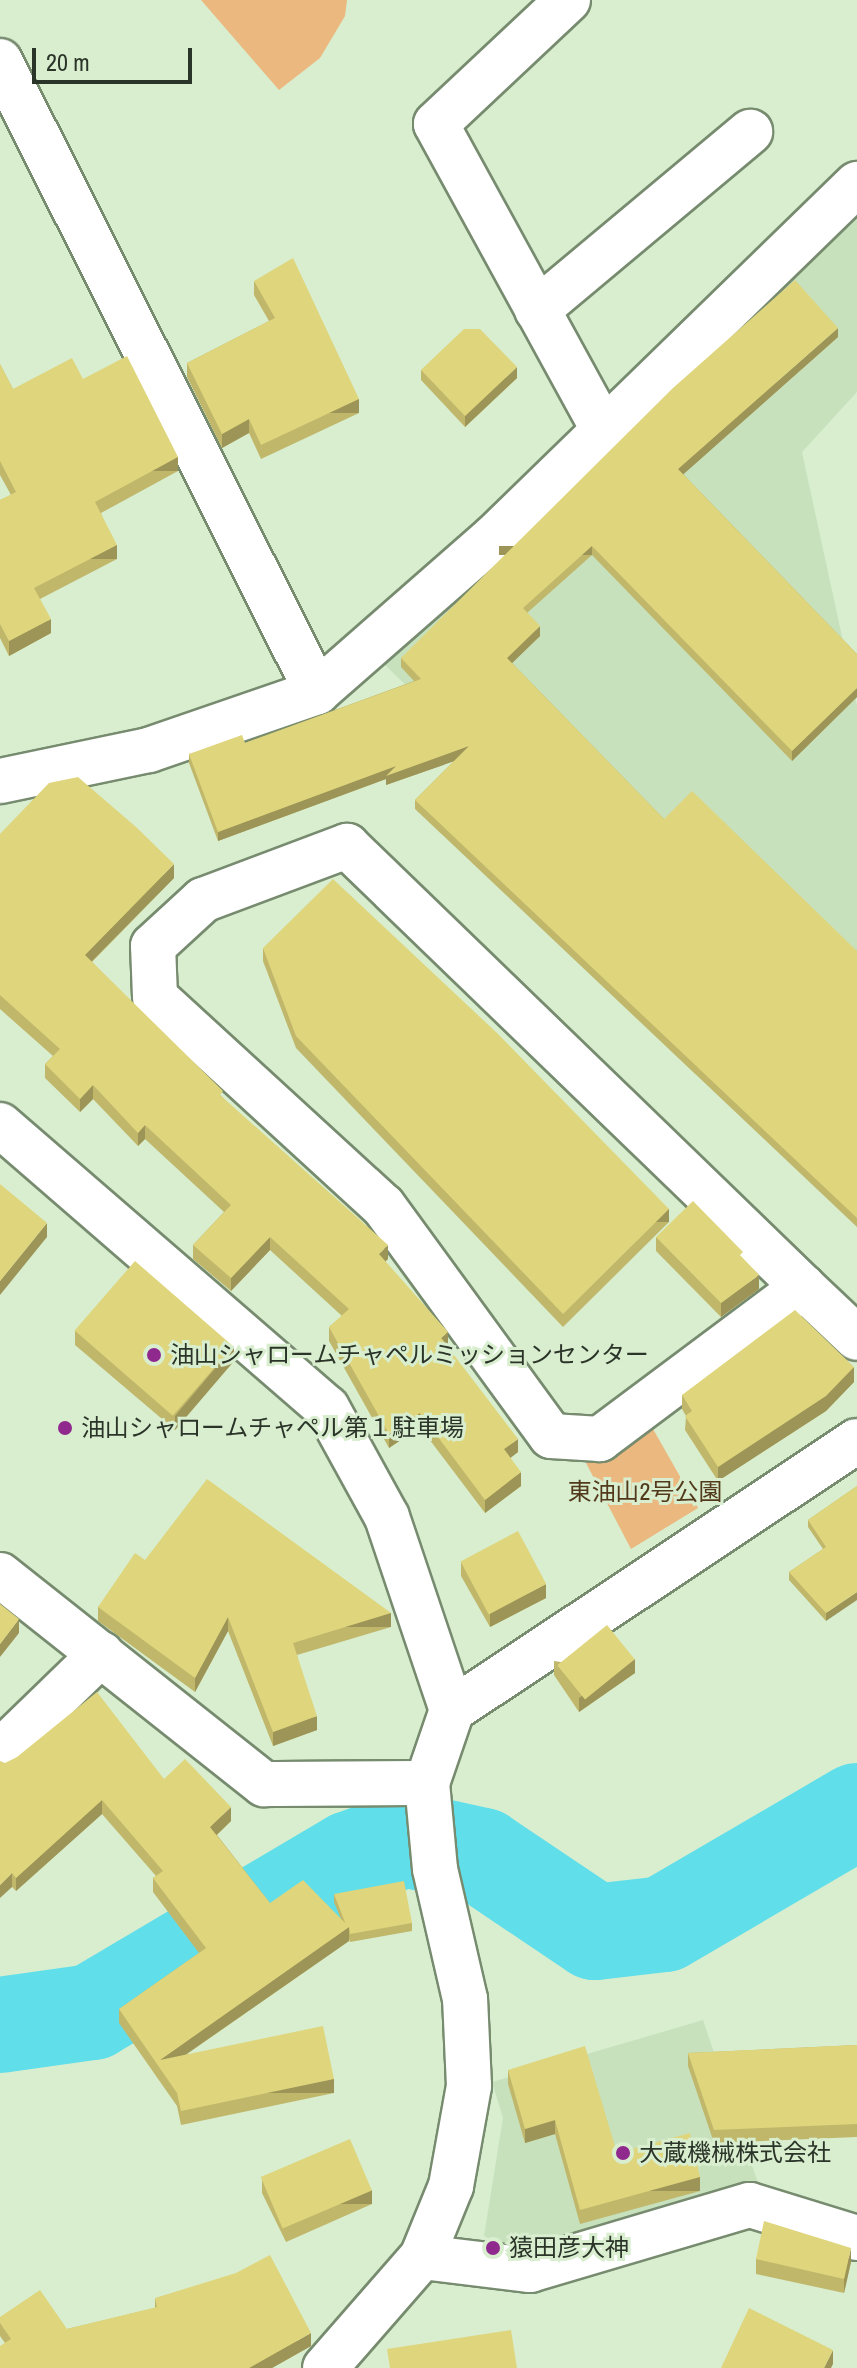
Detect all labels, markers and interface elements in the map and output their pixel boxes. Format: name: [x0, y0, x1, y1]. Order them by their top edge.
scale bar: [36, 32, 196, 82]
text: 20 m: [46, 46, 90, 78]
place label: 油山シャロームチャペルミッションセンター: [170, 1341, 650, 1369]
marker: 油山シャロームチャペルミッションセンター: [145, 1346, 163, 1364]
place label: 油山シャロームチャペル第１駐車場: [81, 1414, 465, 1442]
marker: 油山シャロームチャペル第１駐車場: [56, 1419, 74, 1437]
park label: 東油山2号公園: [568, 1478, 722, 1506]
place label: 大蔵機械株式会社: [639, 2139, 831, 2167]
marker: 大蔵機械株式会社: [614, 2144, 632, 2162]
place label: 猿田彦大神: [509, 2234, 629, 2262]
marker: 猿田彦大神: [484, 2239, 502, 2257]

